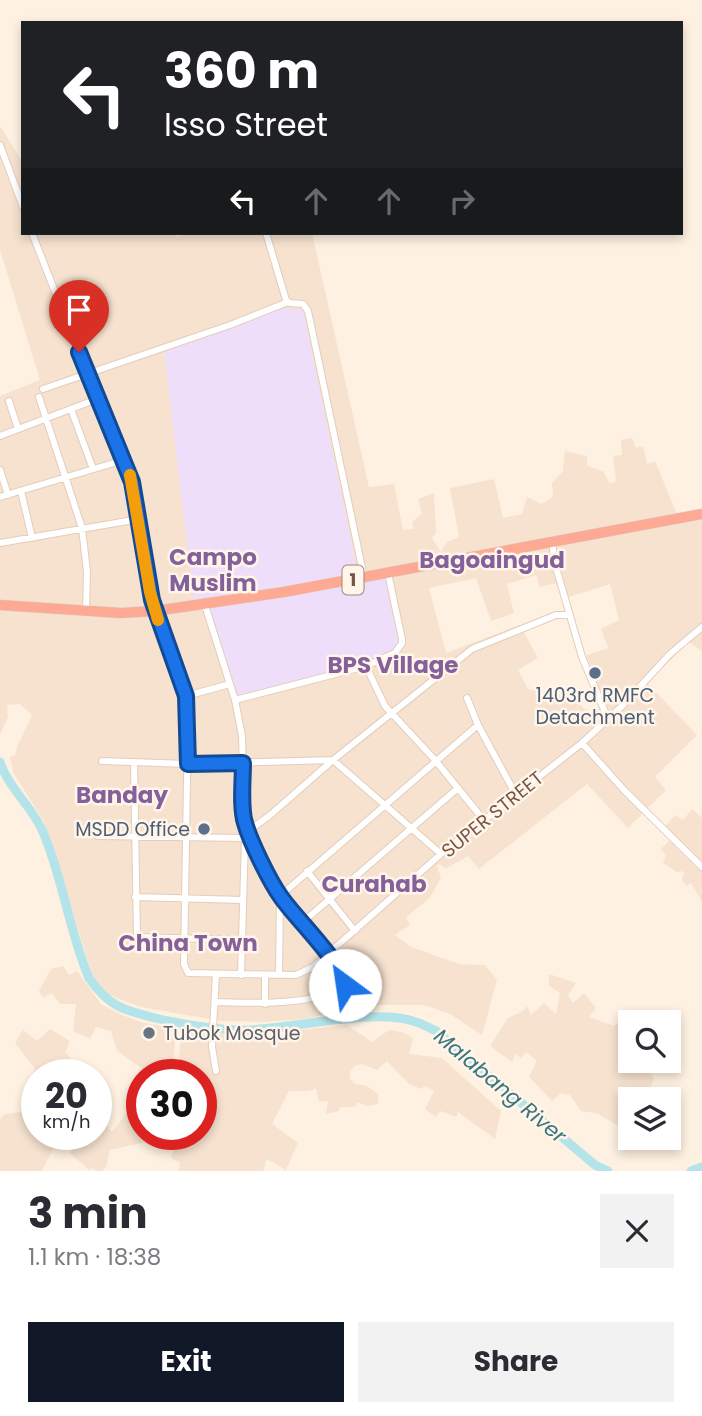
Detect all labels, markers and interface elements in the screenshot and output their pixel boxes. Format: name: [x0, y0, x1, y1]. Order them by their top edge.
text: 360 m: [164, 37, 319, 105]
icon: left: [49, 49, 140, 140]
text: Isso Street: [164, 102, 328, 147]
icon: left: [224, 182, 262, 220]
icon: ahead: [297, 182, 335, 220]
icon: ahead: [370, 182, 408, 220]
icon: right: [443, 182, 481, 220]
pin: [49, 280, 109, 352]
icon: arrive: [60, 291, 98, 329]
district label: Campo Muslim: [169, 541, 257, 599]
district label: Bagoaingud: [419, 544, 565, 576]
road number: 1: [342, 566, 364, 594]
district label: BPS Village: [327, 649, 459, 681]
marker: 1403rd RMFC Detachment: [587, 665, 603, 681]
place label: 1403rd RMFC Detachment: [535, 682, 655, 731]
street label: SUPER STREET: [436, 765, 549, 864]
district label: Banday: [76, 779, 168, 811]
place label: MSDD Office: [75, 816, 190, 843]
marker: MSDD Office: [196, 821, 212, 837]
district label: Curahab: [321, 868, 427, 900]
district label: China Town: [118, 927, 258, 959]
position arrow: [308, 948, 382, 1022]
map controls: [618, 1010, 681, 1150]
button: search: [618, 1010, 681, 1073]
place label: Tubok Mosque: [163, 1020, 301, 1047]
water label: Malabang River: [428, 1022, 574, 1150]
marker: Tubok Mosque: [141, 1025, 157, 1041]
speed limit sign: 30: [126, 1059, 217, 1150]
text: 20: [45, 1071, 88, 1120]
button: layers: [618, 1087, 681, 1150]
text: km/h: [43, 1109, 90, 1134]
text: 3 min: [28, 1184, 148, 1243]
button: close: [600, 1194, 674, 1268]
text: 1.1 km · 18:38: [28, 1241, 161, 1273]
button: Exit: [28, 1322, 344, 1402]
button: Share: [358, 1322, 674, 1402]

